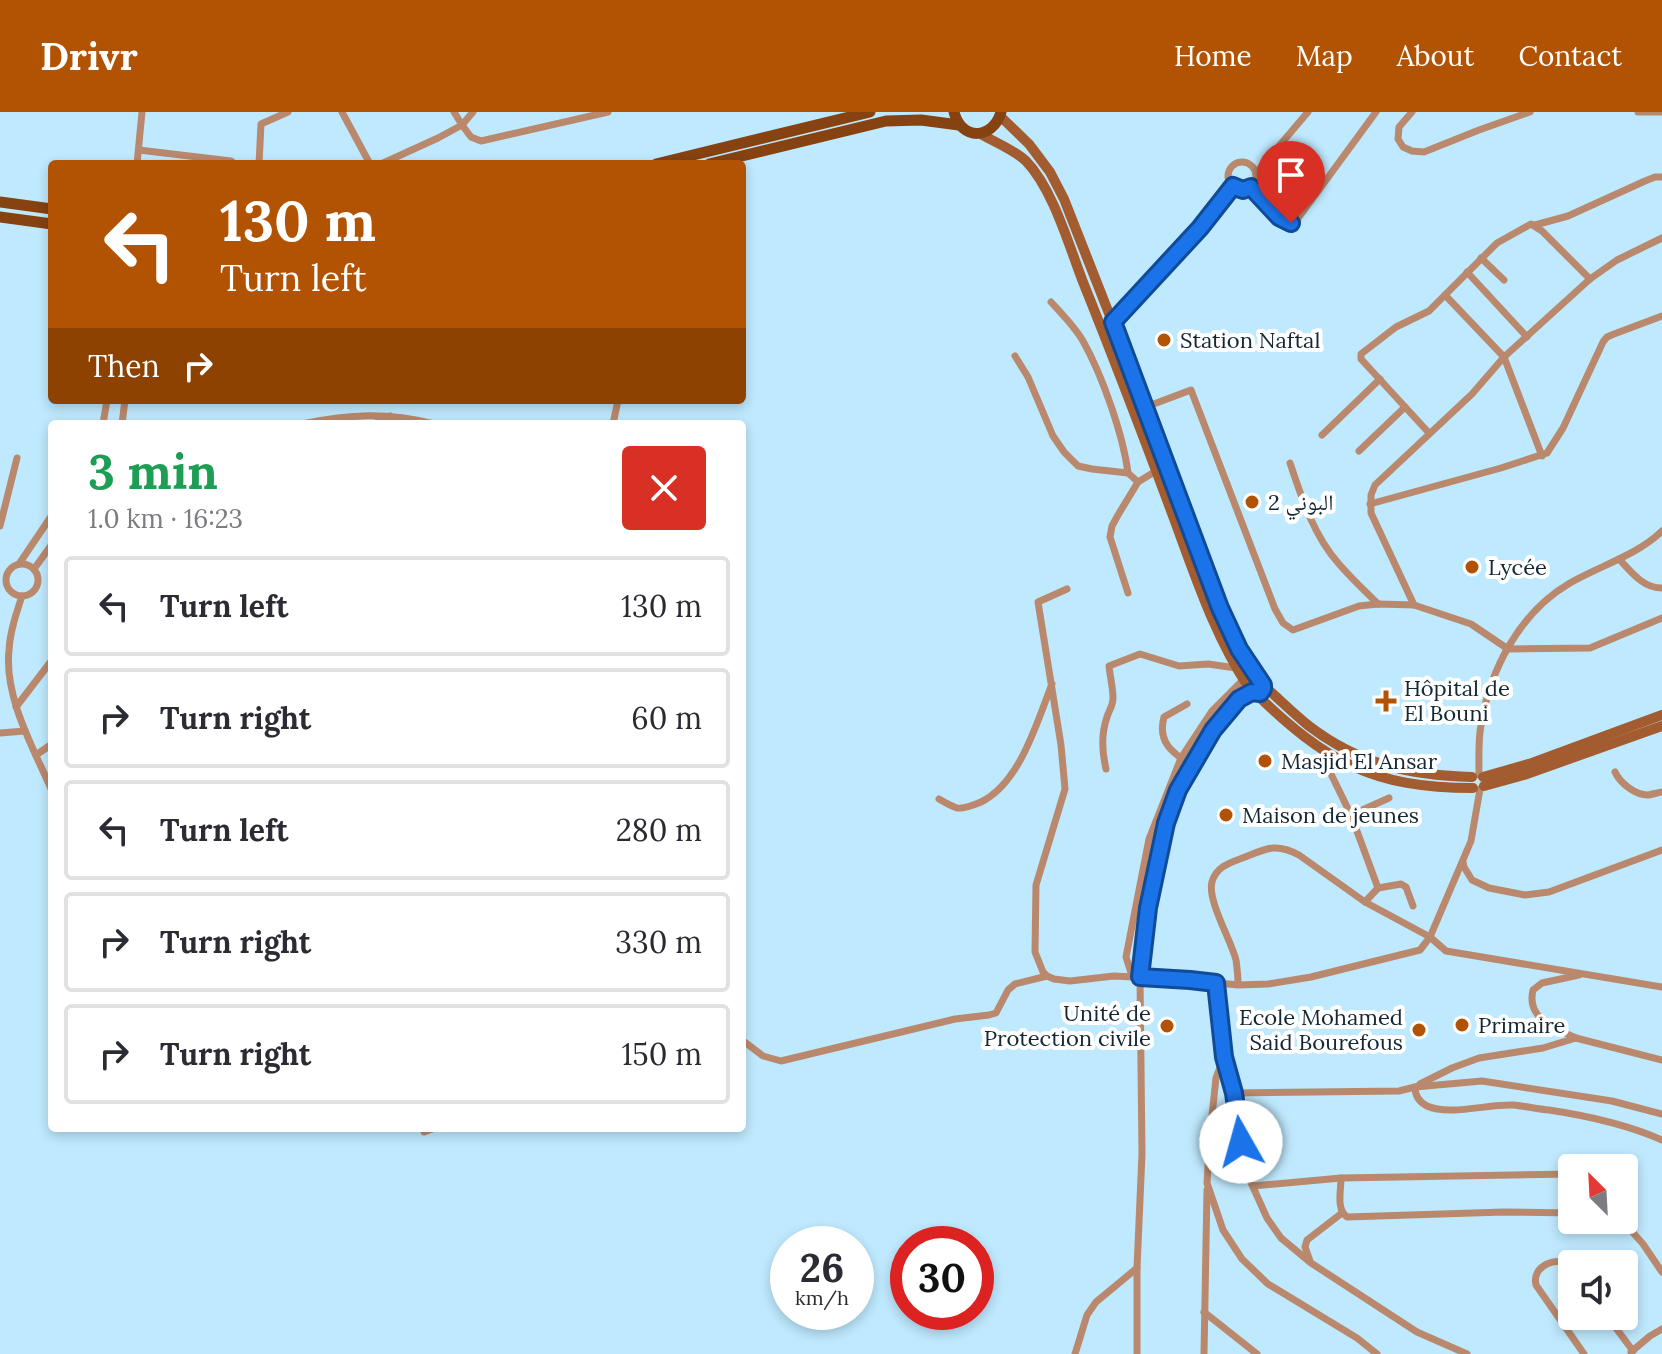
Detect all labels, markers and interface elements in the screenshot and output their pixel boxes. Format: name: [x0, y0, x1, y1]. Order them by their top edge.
text: Drivr: [40, 32, 138, 80]
text: Home: [1174, 38, 1252, 74]
text: Map: [1296, 38, 1353, 74]
text: About: [1397, 38, 1474, 74]
text: Contact: [1518, 38, 1622, 74]
pin: [1257, 141, 1325, 223]
icon: arrive: [1269, 153, 1313, 197]
text: 130 m: [220, 185, 376, 256]
icon: left: [88, 192, 192, 296]
text: Turn left: [220, 255, 367, 301]
place label: Station Naftal: [1180, 326, 1320, 354]
marker: Station Naftal: [1155, 331, 1173, 349]
icon: right: [176, 344, 220, 388]
text: Then: [88, 347, 160, 385]
text: 3 min: [88, 441, 218, 502]
button: close: [622, 446, 706, 530]
place label: البوني 2: [1268, 488, 1333, 520]
marker: البوني 2: [1243, 493, 1261, 511]
text: 1.0 km · 16:23: [88, 502, 243, 535]
place label: Lycée: [1488, 553, 1547, 581]
marker: Lycée: [1463, 558, 1481, 576]
icon: left: [92, 584, 136, 628]
text: Turn left: [160, 587, 288, 625]
text: 130 m: [621, 587, 702, 625]
place label: Hôpital de El Bouni: [1404, 674, 1510, 727]
marker: Hôpital de El Bouni: [1375, 690, 1397, 712]
icon: right: [92, 696, 136, 740]
text: Turn right: [160, 699, 311, 737]
text: 60 m: [631, 699, 702, 737]
place label: Masjid El Ansar: [1281, 747, 1438, 775]
marker: Masjid El Ansar: [1256, 752, 1274, 770]
place label: Maison de jeunes: [1242, 801, 1419, 829]
marker: Maison de jeunes: [1217, 806, 1235, 824]
icon: left: [92, 808, 136, 852]
text: Turn left: [160, 811, 288, 849]
text: 280 m: [616, 811, 702, 849]
icon: right: [92, 920, 136, 964]
text: Turn right: [160, 923, 311, 961]
text: 330 m: [615, 923, 702, 961]
place label: Unité de Protection civile: [984, 999, 1151, 1052]
place label: Ecole Mohamed Said Bourefous: [1239, 1003, 1403, 1056]
place label: Primaire: [1478, 1011, 1566, 1039]
marker: Primaire: [1453, 1016, 1471, 1034]
marker: Unité de Protection civile: [1158, 1017, 1176, 1035]
marker: Ecole Mohamed Said Bourefous: [1410, 1021, 1428, 1039]
icon: right: [92, 1032, 136, 1076]
text: Turn right: [160, 1035, 311, 1073]
text: 150 m: [621, 1035, 702, 1073]
position arrow: [1199, 1100, 1283, 1184]
north arrow: [1558, 1154, 1638, 1234]
map controls: [1558, 1154, 1638, 1330]
speed limit sign: 30: [890, 1226, 994, 1330]
text: 26: [800, 1242, 844, 1293]
button: sound: [1558, 1250, 1638, 1330]
text: km/h: [795, 1285, 849, 1310]

